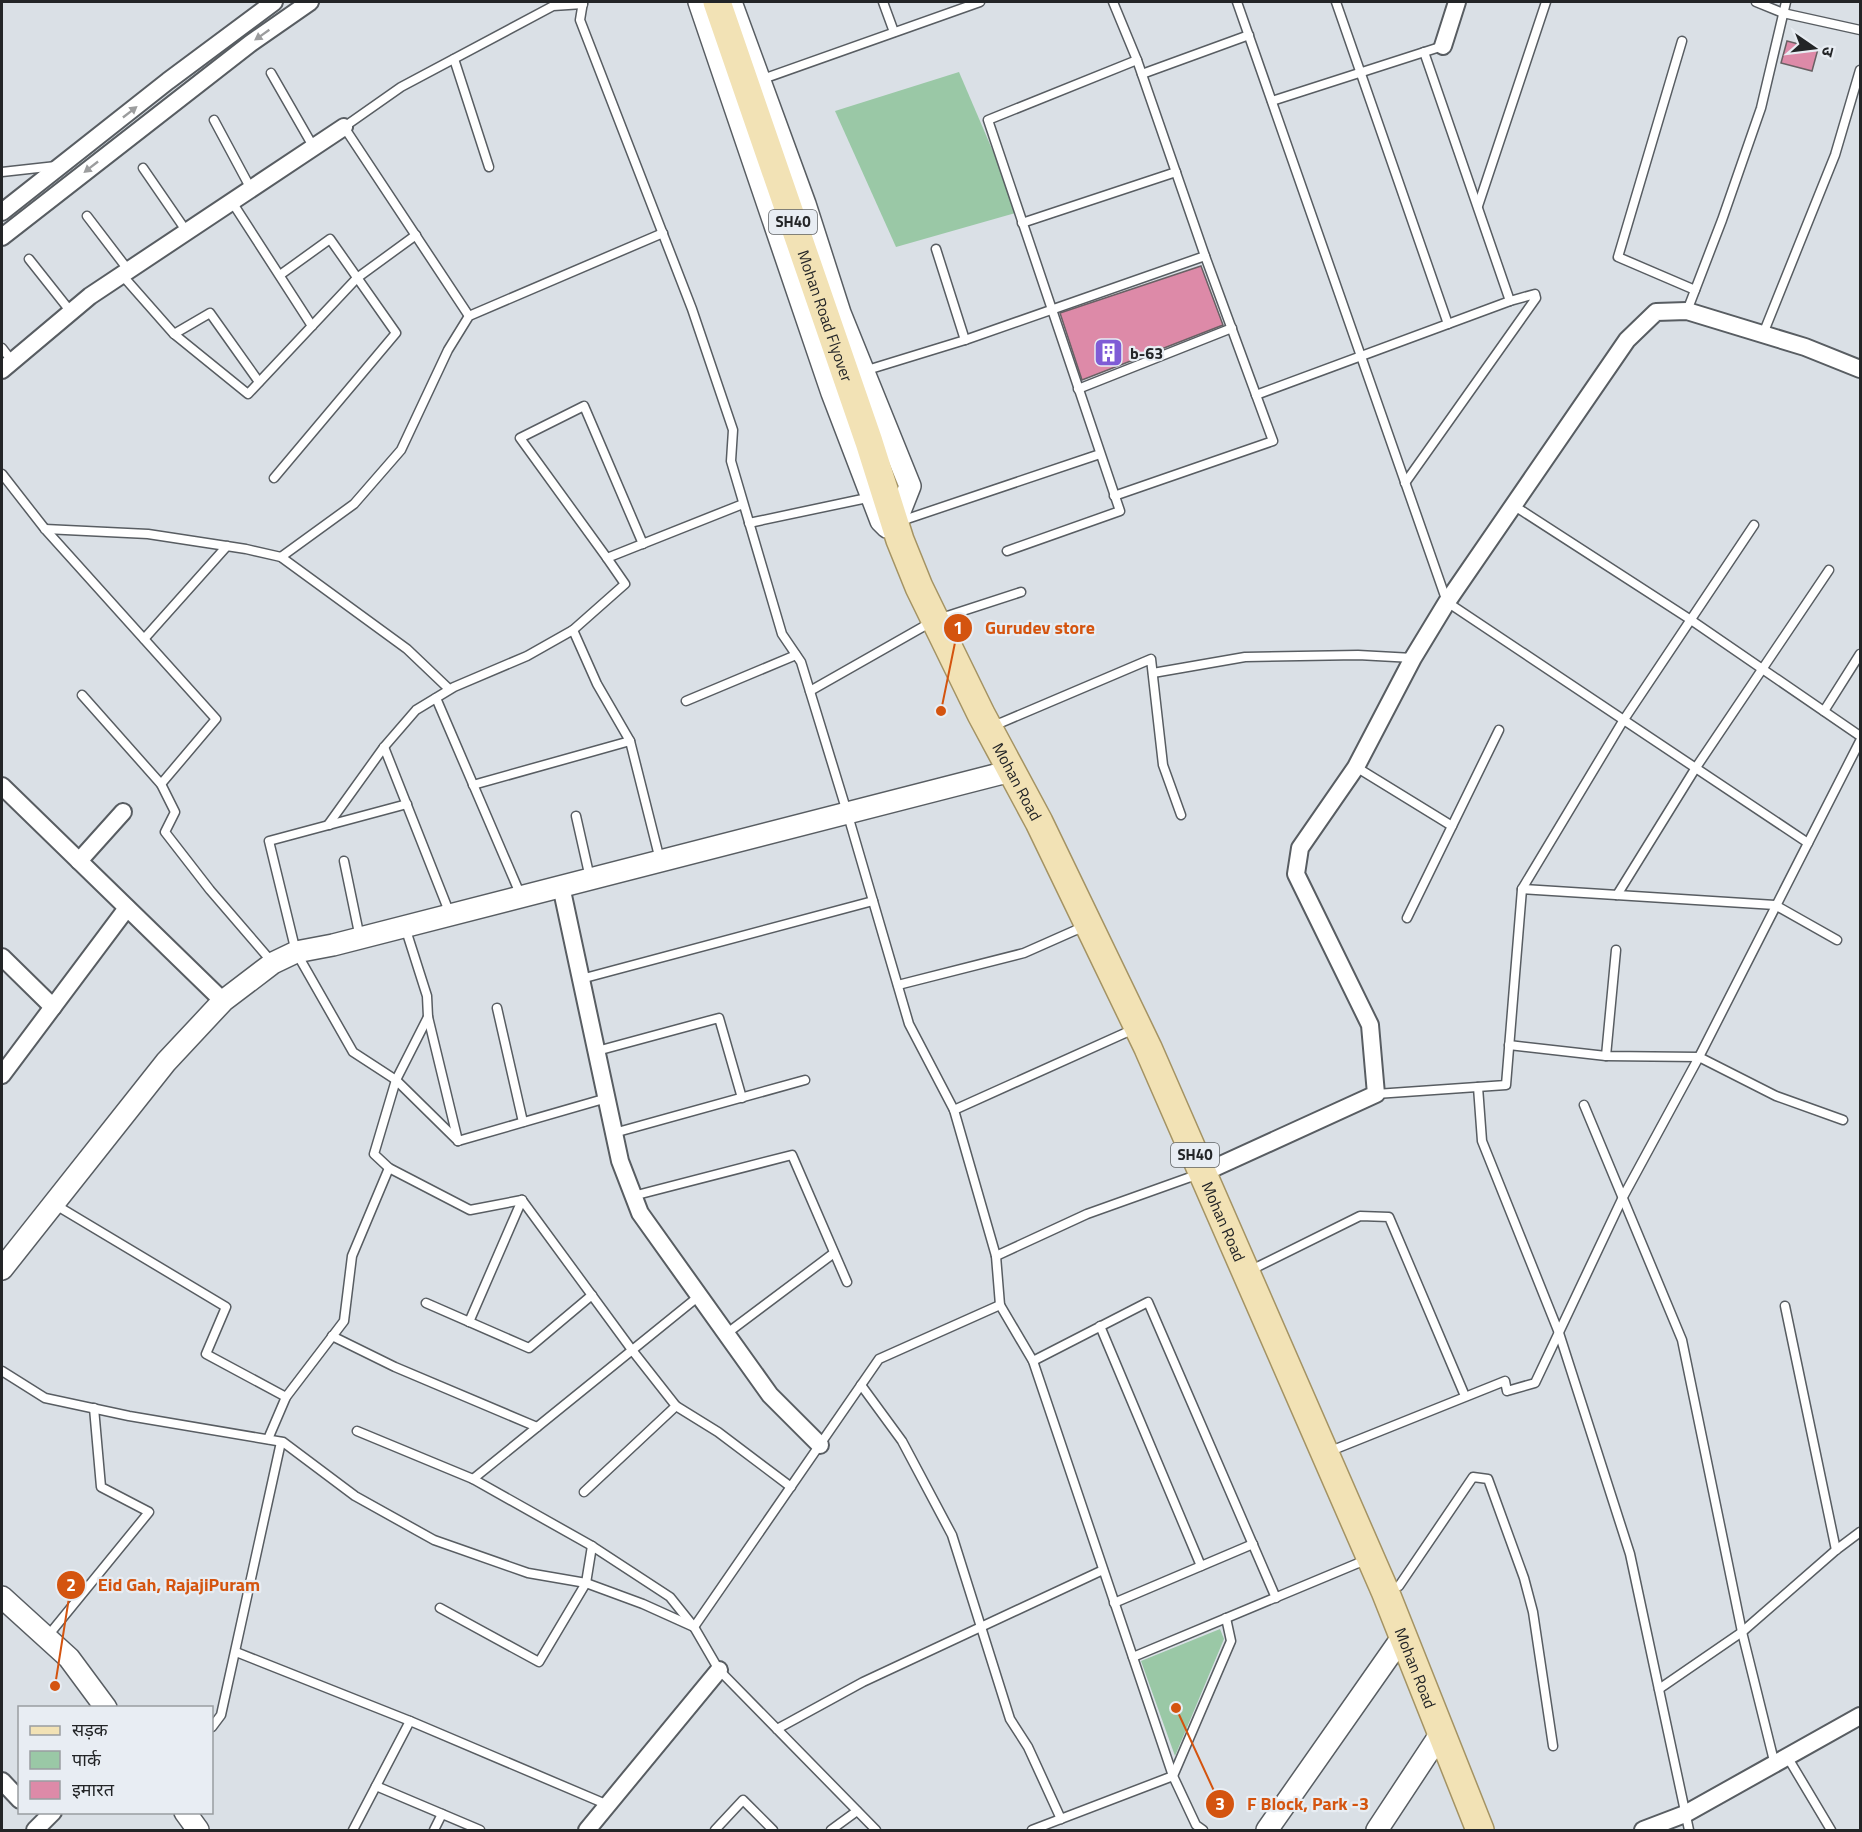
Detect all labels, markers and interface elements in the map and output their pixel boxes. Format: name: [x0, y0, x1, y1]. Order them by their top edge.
north arrow: [1784, 18, 1844, 78]
one-way arrow: [254, 29, 270, 40]
text: उ: [1816, 44, 1841, 60]
one-way arrow: [122, 105, 138, 118]
one-way arrow: [84, 161, 99, 173]
road number: SH40: [769, 210, 817, 234]
street label: Mohan Road Flyover: [792, 247, 859, 385]
building icon: b-63: [1093, 337, 1125, 369]
place label: b-63: [1130, 341, 1163, 365]
callout: Gurudev store: [943, 610, 1107, 646]
text: 1: [953, 614, 963, 641]
text: Gurudev store: [985, 614, 1095, 641]
street label: Mohan Road: [987, 738, 1048, 825]
road number: SH40: [1171, 1143, 1219, 1167]
street label: Mohan Road: [1196, 1178, 1252, 1265]
callout: Eid Gah, RajajiPuram: [56, 1567, 272, 1603]
text: 2: [66, 1571, 76, 1598]
text: Eid Gah, RajajiPuram: [98, 1571, 260, 1598]
street label: Mohan Road: [1389, 1624, 1442, 1712]
legend: [18, 1706, 213, 1814]
text: सड़क: [72, 1716, 109, 1743]
text: पार्क: [72, 1746, 102, 1773]
text: इमारत: [72, 1776, 115, 1803]
callout: F Block, Park -3: [1205, 1786, 1381, 1822]
text: 3: [1215, 1790, 1225, 1817]
text: F Block, Park -3: [1247, 1790, 1369, 1817]

